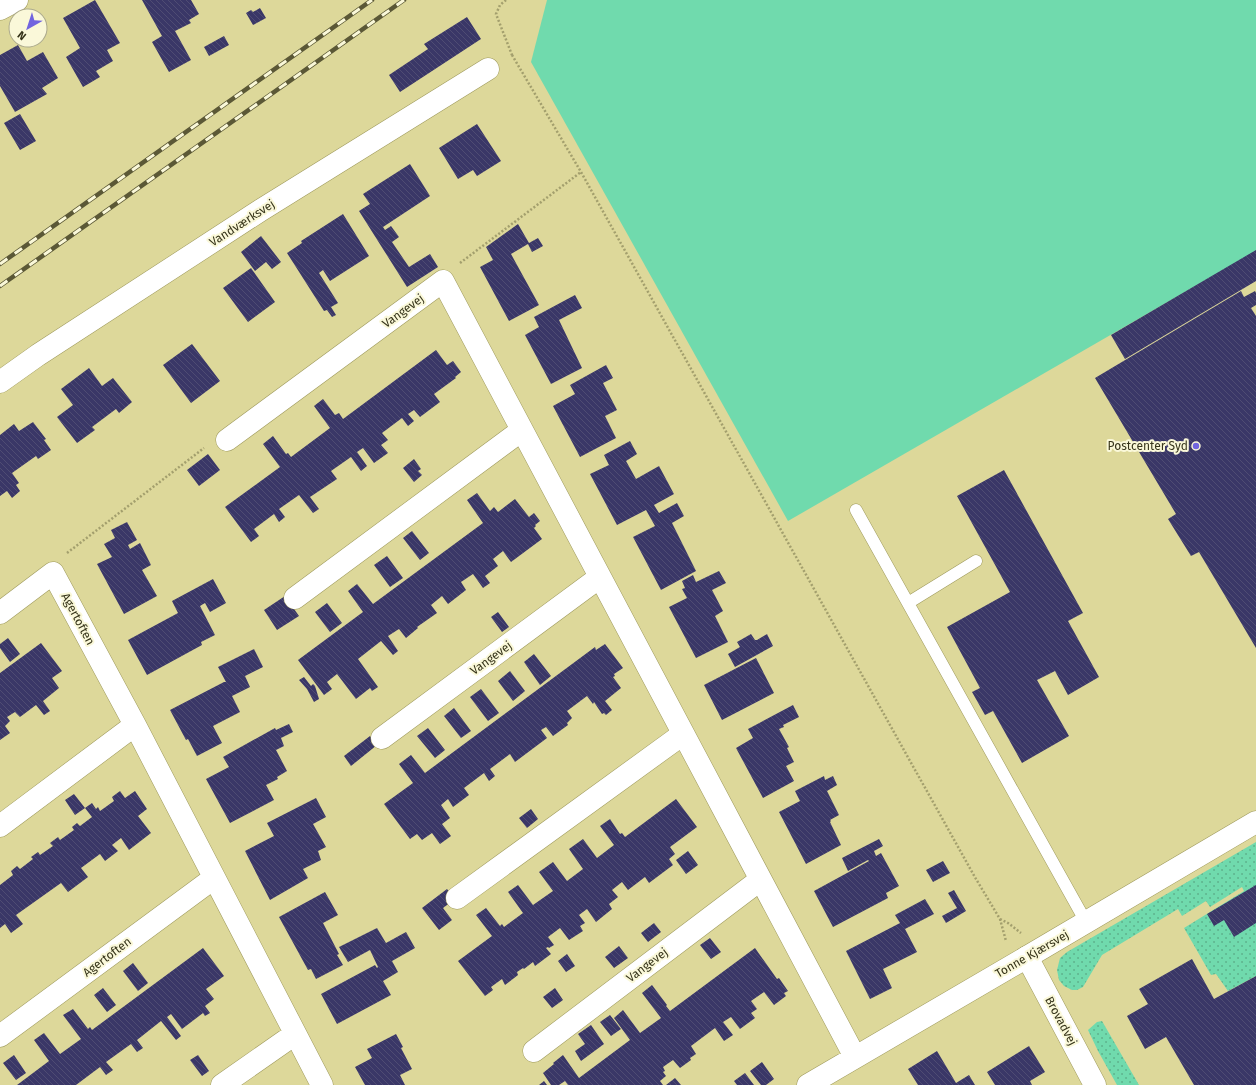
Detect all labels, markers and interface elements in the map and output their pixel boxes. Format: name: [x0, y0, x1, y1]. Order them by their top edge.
north arrow: [8, 8, 48, 48]
text: N: [15, 28, 29, 43]
street label: Vandværksvej: [207, 197, 277, 249]
street label: Vangevej: [379, 291, 427, 331]
place label: Postcenter Syd: [1108, 439, 1188, 453]
marker: Postcenter Syd: [1191, 441, 1201, 451]
street label: Agertoften: [58, 591, 98, 647]
street label: Vangevej: [467, 638, 515, 678]
street label: Tonne Kjærsvej: [993, 927, 1071, 981]
street label: Agertoften: [80, 934, 134, 980]
street label: Vangevej: [624, 945, 670, 985]
street label: Brovadvej: [1042, 994, 1080, 1048]

